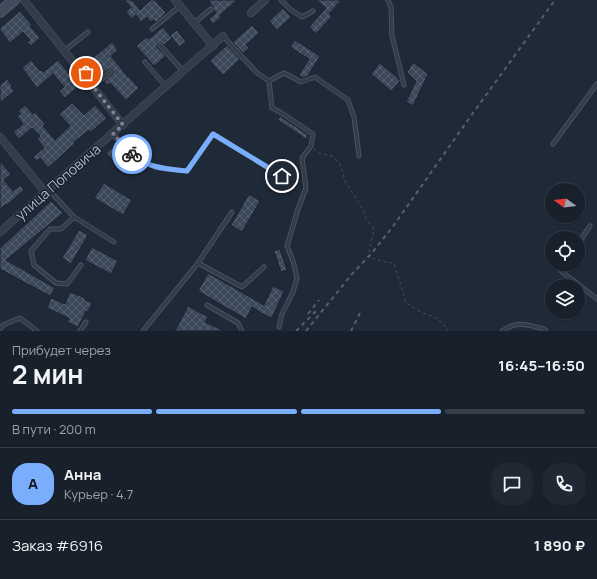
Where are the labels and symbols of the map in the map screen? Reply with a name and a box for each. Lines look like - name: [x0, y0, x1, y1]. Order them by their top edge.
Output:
- pin: [69, 56, 103, 90]
- courier: [112, 134, 152, 174]
- street label: улица Поповича: [11, 139, 104, 224]
- pin: [265, 159, 299, 193]
- north arrow: [545, 183, 585, 223]

